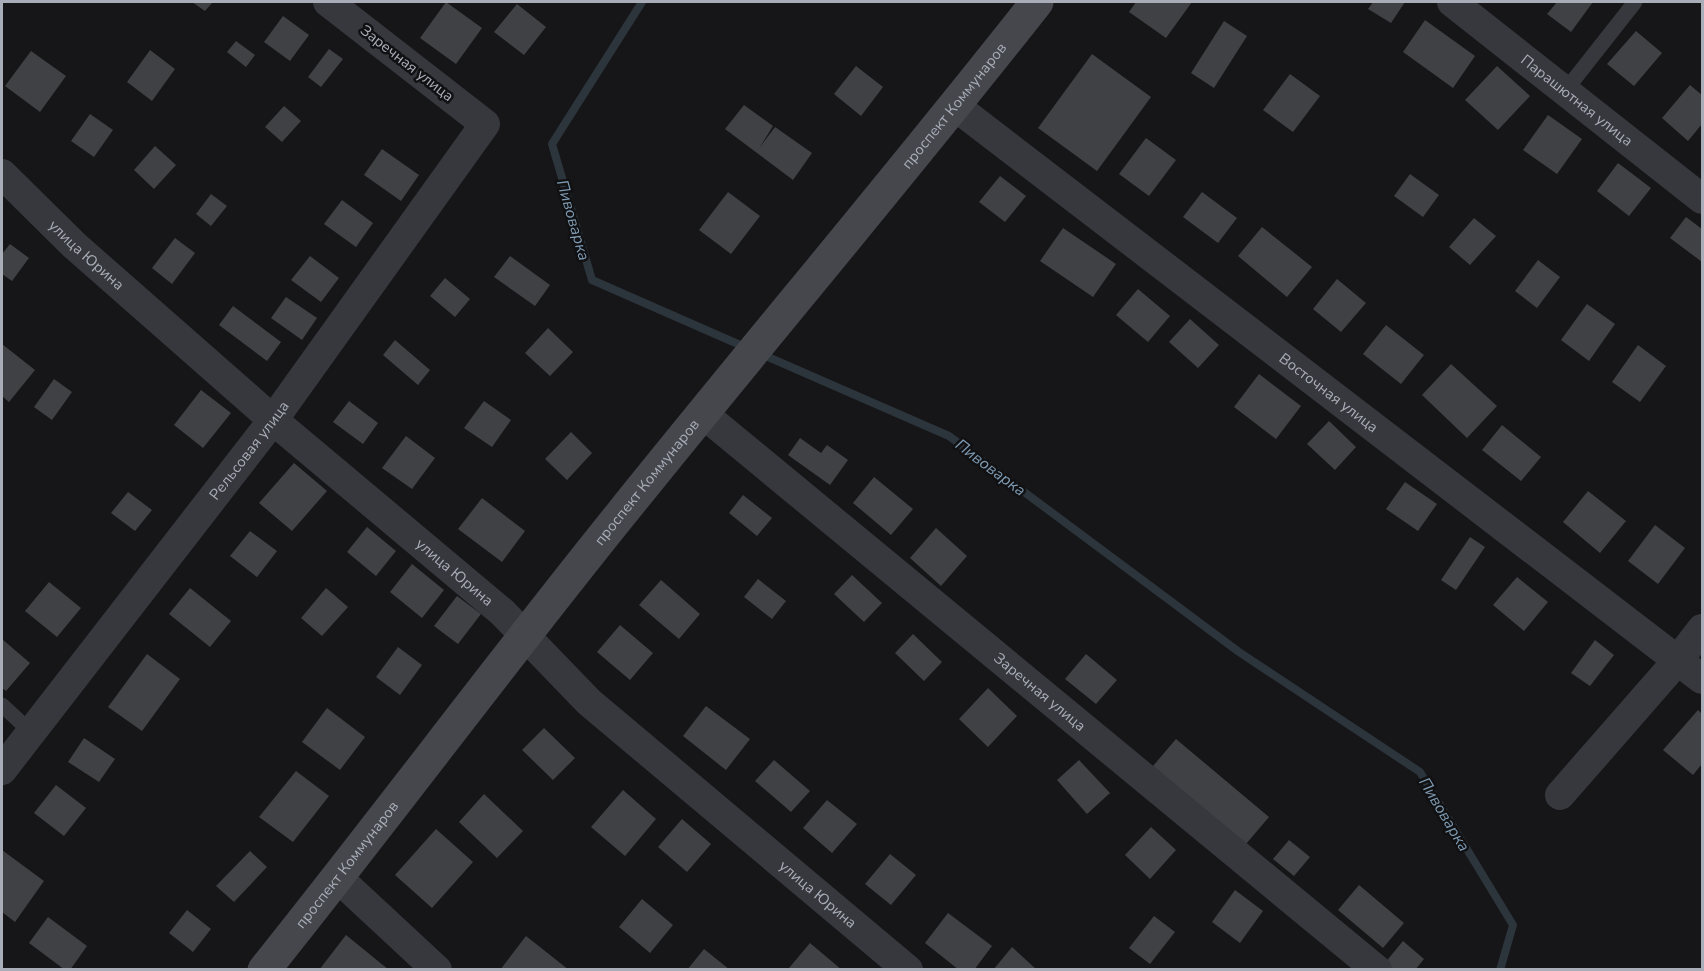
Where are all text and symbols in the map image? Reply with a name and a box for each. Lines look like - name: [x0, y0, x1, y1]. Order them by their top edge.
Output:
- street label: Заречная улица: [356, 20, 458, 106]
- street label: проспект Коммунаров: [897, 38, 1011, 173]
- street label: Парашютная улица: [1517, 50, 1637, 151]
- water label: Пивоварка: [551, 177, 595, 263]
- street label: улица Юрина: [44, 215, 128, 295]
- street label: Восточная улица: [1275, 348, 1382, 437]
- street label: Рельсовая улица: [205, 397, 294, 504]
- street label: проспект Коммунаров: [590, 415, 704, 550]
- water label: Пивоварка: [951, 434, 1030, 502]
- street label: улица Юрина: [411, 534, 498, 611]
- street label: Заречная улица: [990, 648, 1090, 736]
- water label: Пивоварка: [1413, 773, 1475, 856]
- street label: проспект Коммунаров: [291, 797, 403, 933]
- street label: улица Юрина: [775, 856, 861, 933]

